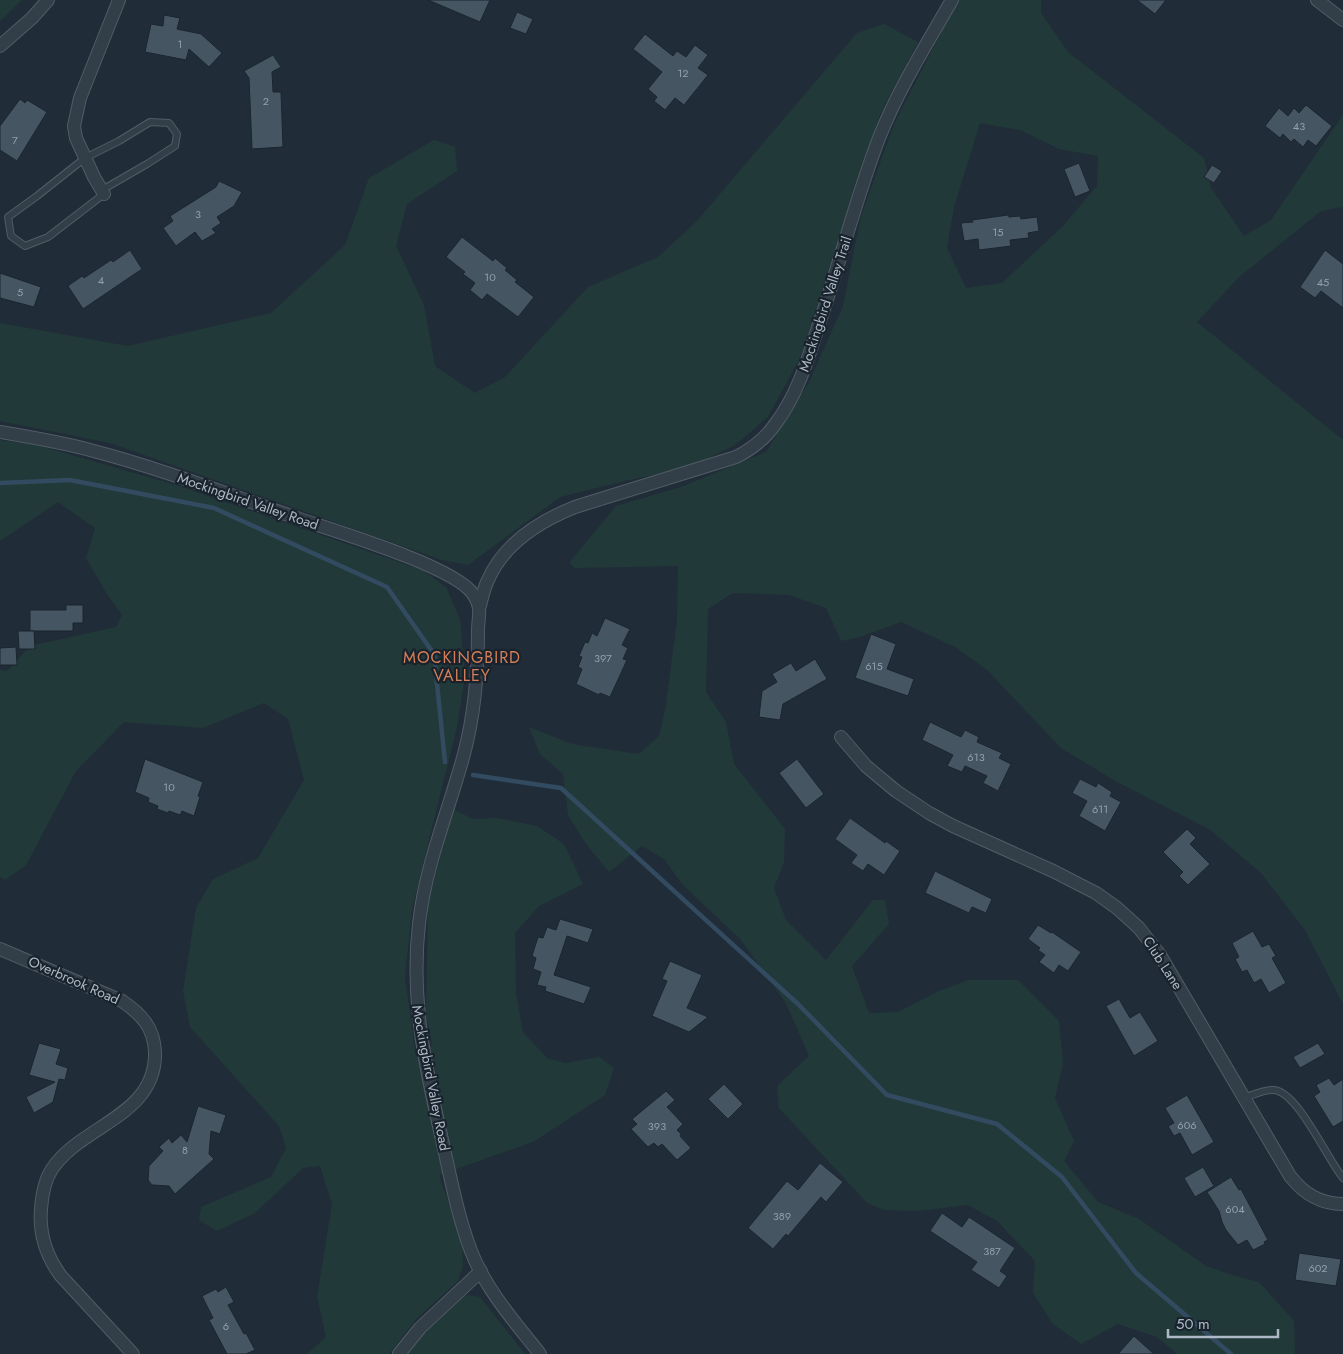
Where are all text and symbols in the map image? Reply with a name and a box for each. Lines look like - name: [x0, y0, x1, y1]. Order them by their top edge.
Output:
- house number: 1: [178, 36, 182, 52]
- house number: 12: [677, 65, 689, 81]
- house number: 2: [263, 93, 269, 109]
- house number: 43: [1293, 118, 1305, 134]
- house number: 7: [12, 132, 18, 148]
- house number: 3: [195, 206, 201, 222]
- house number: 15: [992, 224, 1004, 240]
- street label: Mockingbird Valley Trail: [794, 234, 856, 374]
- house number: 10: [484, 269, 496, 285]
- house number: 4: [98, 272, 105, 288]
- house number: 45: [1317, 274, 1329, 290]
- house number: 5: [17, 284, 23, 300]
- street label: Mockingbird Valley Road: [175, 467, 321, 535]
- district label: MOCKINGBIRD VALLEY: [403, 646, 521, 687]
- house number: 397: [594, 650, 612, 666]
- house number: 615: [865, 658, 883, 674]
- house number: 613: [967, 749, 985, 765]
- house number: 10: [163, 779, 175, 795]
- house number: 611: [1092, 801, 1108, 817]
- street label: Club Lane: [1138, 932, 1188, 994]
- street label: Overbrook Road: [25, 951, 123, 1009]
- street label: Mockingbird Valley Road: [407, 1003, 455, 1153]
- house number: 606: [1177, 1117, 1197, 1133]
- house number: 393: [648, 1118, 666, 1134]
- house number: 8: [182, 1142, 188, 1158]
- house number: 604: [1225, 1201, 1245, 1217]
- house number: 389: [773, 1208, 791, 1224]
- house number: 387: [983, 1243, 1001, 1259]
- house number: 602: [1308, 1260, 1328, 1276]
- scale bar: [1168, 1306, 1278, 1338]
- text: 50 m: [1176, 1313, 1210, 1335]
- house number: 6: [223, 1318, 229, 1334]

